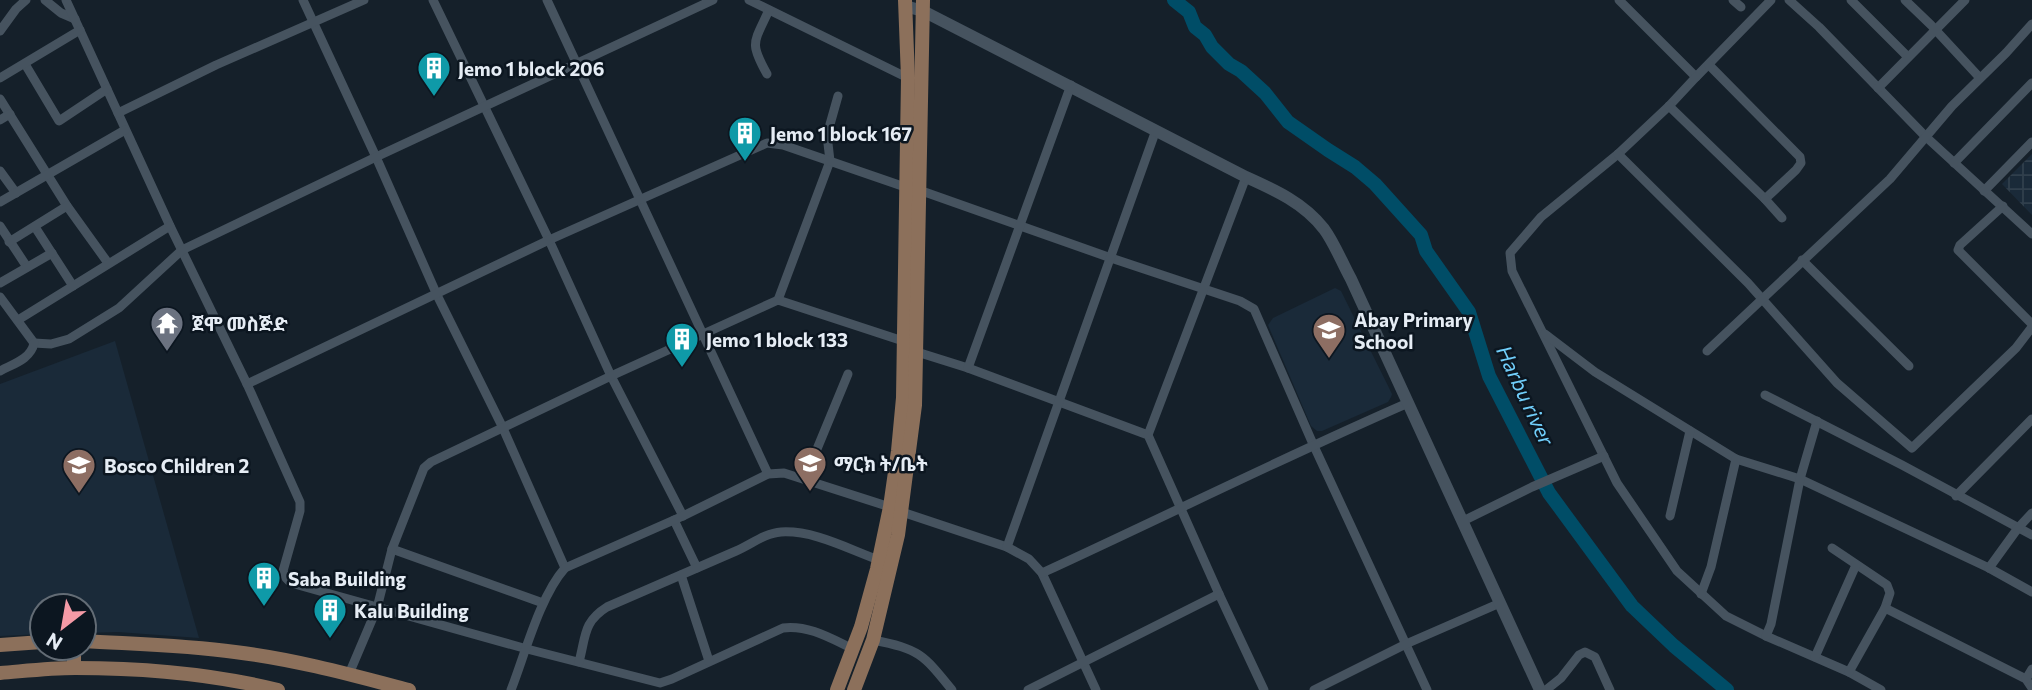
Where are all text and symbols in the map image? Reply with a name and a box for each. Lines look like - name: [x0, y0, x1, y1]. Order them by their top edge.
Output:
- building icon: Jemo 1 block 206: [415, 49, 453, 98]
- place label: Jemo 1 block 206: [458, 57, 604, 80]
- building icon: Jemo 1 block 167: [726, 114, 764, 163]
- place label: Jemo 1 block 167: [770, 122, 912, 145]
- temple icon: ጀሞ መስጅድ: [148, 304, 186, 353]
- place label: Abay Primary School: [1354, 308, 1474, 353]
- school or university icon: Abay Primary School: [1310, 311, 1348, 360]
- place label: ጀሞ መስጅድ: [192, 312, 288, 335]
- building icon: Jemo 1 block 133: [663, 320, 701, 369]
- place label: Jemo 1 block 133: [706, 328, 848, 351]
- water label: Harbu river: [1492, 341, 1560, 449]
- school or university icon: ማርክ ት/ቤት: [791, 444, 829, 493]
- school or university icon: Bosco Children 2: [60, 446, 98, 495]
- place label: ማርክ ት/ቤት: [834, 452, 928, 475]
- place label: Bosco Children 2: [104, 454, 249, 477]
- building icon: Saba Building: [245, 559, 283, 608]
- place label: Saba Building: [288, 567, 407, 590]
- building icon: Kalu Building: [311, 591, 349, 640]
- north arrow: [28, 592, 98, 662]
- place label: Kalu Building: [354, 599, 469, 622]
- text: N: [42, 628, 66, 656]

